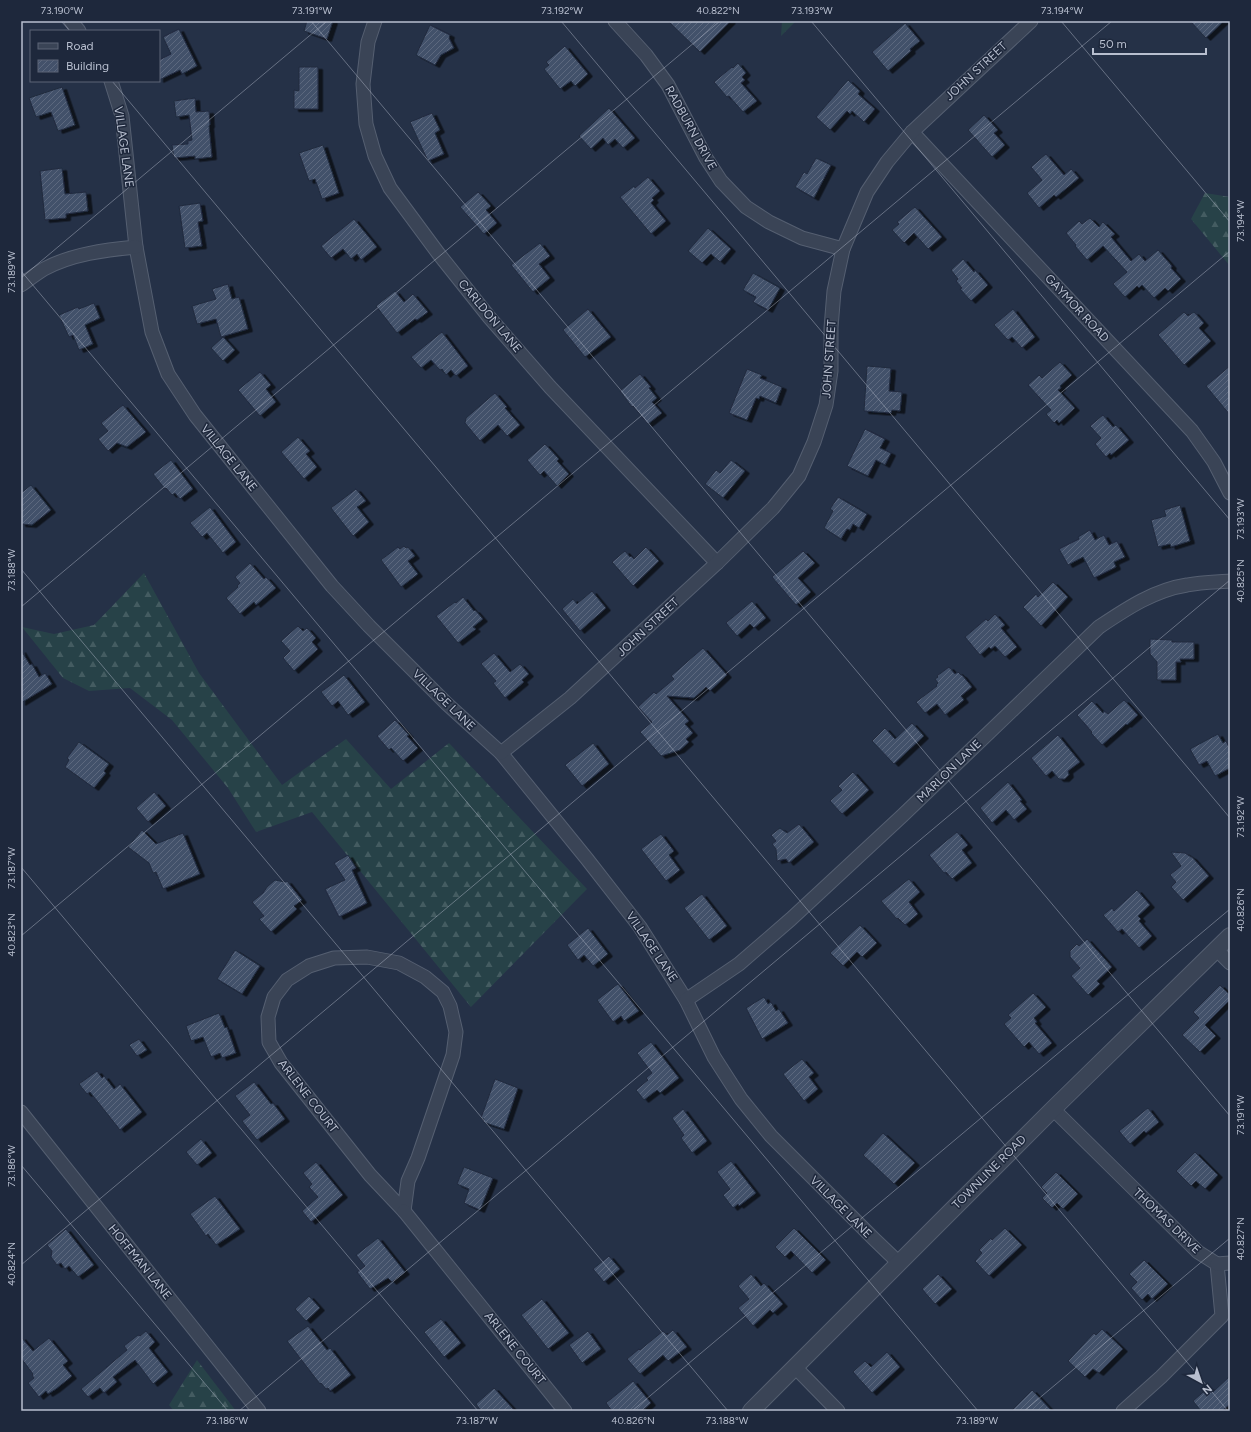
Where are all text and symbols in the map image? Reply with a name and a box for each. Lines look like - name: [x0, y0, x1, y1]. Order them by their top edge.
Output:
- text: 73.190°W: [41, 4, 84, 17]
- text: 73.191°W: [292, 4, 332, 17]
- text: 73.192°W: [541, 4, 583, 17]
- text: 40.822°N: [696, 4, 740, 17]
- text: 73.193°W: [791, 4, 833, 17]
- text: 73.194°W: [1041, 4, 1083, 17]
- legend: [30, 30, 160, 82]
- scale bar: [1093, 30, 1206, 56]
- text: 50 m: [1099, 37, 1127, 51]
- text: Road: [66, 39, 94, 53]
- street label: JOHN STREET: [942, 39, 1010, 103]
- text: Building: [66, 59, 109, 73]
- street label: RADBURN DRIVE: [662, 84, 720, 172]
- street label: VILLAGE LANE: [111, 106, 137, 188]
- text: 73.194°W: [1234, 200, 1247, 242]
- text: 73.189°W: [5, 251, 18, 293]
- street label: GAYMOR ROAD: [1042, 271, 1112, 345]
- street label: CARLDON LANE: [455, 277, 525, 355]
- street label: JOHN STREET: [819, 319, 839, 399]
- street label: VILLAGE LANE: [198, 422, 260, 494]
- text: 73.193°W: [1234, 498, 1247, 540]
- text: 73.188°W: [5, 548, 18, 591]
- text: 40.825°N: [1234, 559, 1247, 603]
- street label: JOHN STREET: [614, 595, 682, 659]
- street label: VILLAGE LANE: [410, 667, 478, 733]
- street label: MARLON LANE: [914, 737, 984, 805]
- text: 73.192°W: [1234, 796, 1247, 838]
- text: 73.187°W: [5, 847, 18, 889]
- text: 40.826°N: [1234, 888, 1247, 932]
- street label: VILLAGE LANE: [623, 909, 681, 985]
- text: 40.823°N: [5, 913, 18, 957]
- street label: ARLENE COURT: [275, 1057, 341, 1136]
- text: 73.191°W: [1234, 1095, 1247, 1135]
- street label: TOWNLINE ROAD: [949, 1132, 1029, 1212]
- text: 73.186°W: [5, 1145, 18, 1187]
- street label: VILLAGE LANE: [807, 1173, 875, 1241]
- street label: THOMAS DRIVE: [1130, 1185, 1204, 1257]
- text: 40.827°N: [1234, 1217, 1247, 1261]
- street label: HOFFMAN LANE: [105, 1222, 175, 1302]
- text: 40.824°N: [5, 1242, 18, 1286]
- street label: ARLENE COURT: [482, 1309, 549, 1387]
- north arrow: [1181, 1362, 1221, 1402]
- text: N: [1200, 1382, 1215, 1397]
- text: 73.186°W: [206, 1414, 248, 1427]
- text: 73.187°W: [456, 1414, 498, 1427]
- text: 40.826°N: [611, 1414, 655, 1427]
- text: 73.188°W: [706, 1414, 749, 1427]
- text: 73.189°W: [956, 1414, 998, 1427]

